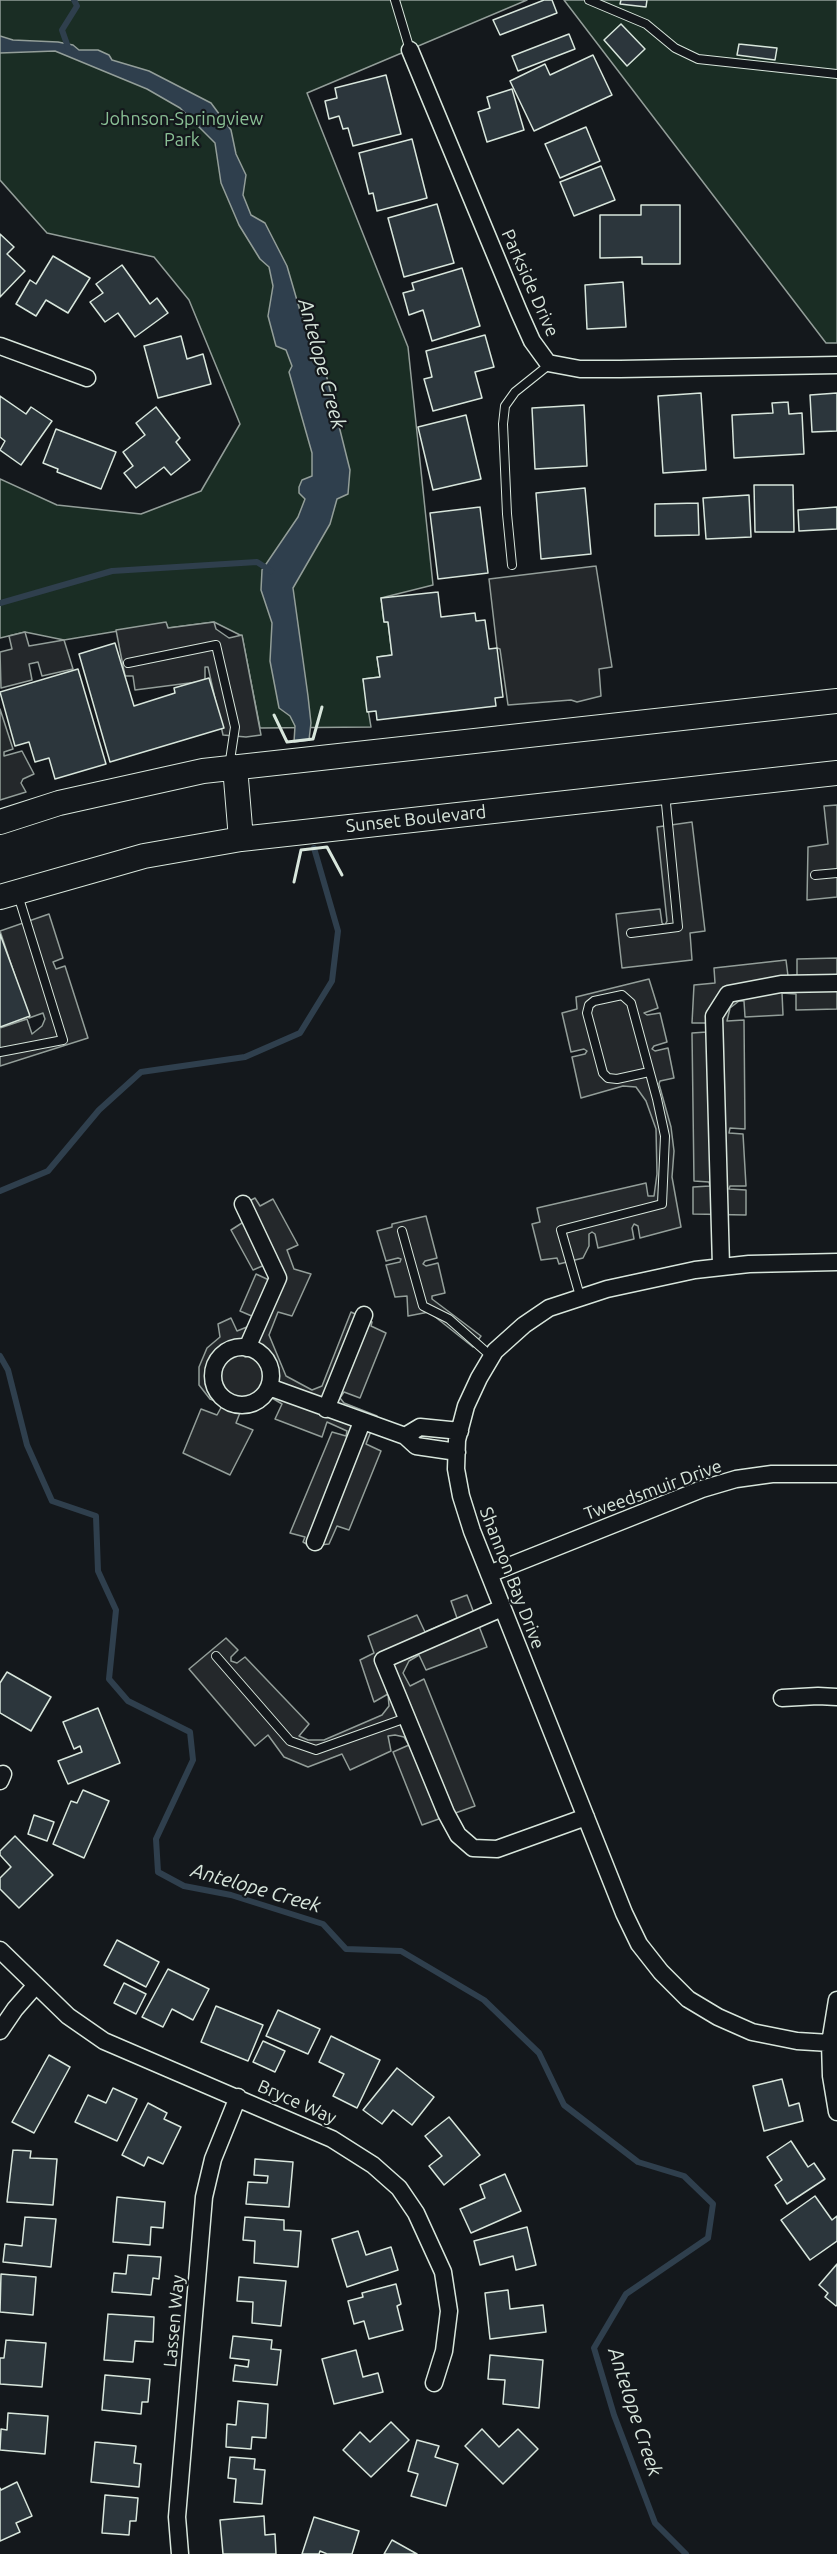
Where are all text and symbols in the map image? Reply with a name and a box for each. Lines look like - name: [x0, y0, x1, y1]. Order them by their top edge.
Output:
- park label: Johnson-Springview Park: [101, 108, 263, 150]
- street label: Parkside Drive: [497, 226, 563, 340]
- water label: Antelope Creek: [293, 296, 351, 432]
- street label: Sunset Boulevard: [345, 801, 487, 837]
- street label: Tweedsmuir Drive: [581, 1455, 725, 1525]
- street label: Shannon Bay Drive: [475, 1504, 549, 1652]
- water label: Antelope Creek: [188, 1858, 324, 1918]
- street label: Bryce Way: [254, 2075, 340, 2129]
- street label: Lassen Way: [159, 2274, 189, 2368]
- water label: Antelope Creek: [603, 2345, 667, 2479]

